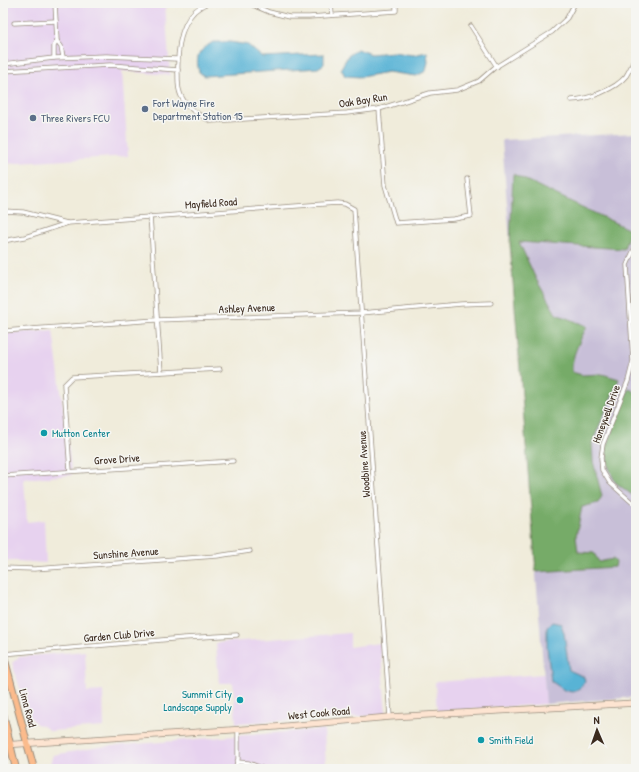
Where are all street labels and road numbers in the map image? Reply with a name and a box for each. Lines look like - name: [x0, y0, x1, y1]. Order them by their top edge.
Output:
- street label: Oak Bay Run: [338, 89, 388, 111]
- street label: Mayfield Road: [185, 194, 238, 212]
- street label: Ashley Avenue: [218, 300, 276, 316]
- street label: Honeywell Drive: [589, 382, 623, 445]
- street label: Woodbine Avenue: [355, 430, 373, 498]
- street label: Grove Drive: [94, 450, 141, 468]
- street label: Sunshine Avenue: [93, 544, 160, 562]
- street label: Garden Club Drive: [83, 625, 156, 645]
- street label: Lima Road: [16, 687, 40, 729]
- street label: West Cook Road: [288, 703, 351, 723]

